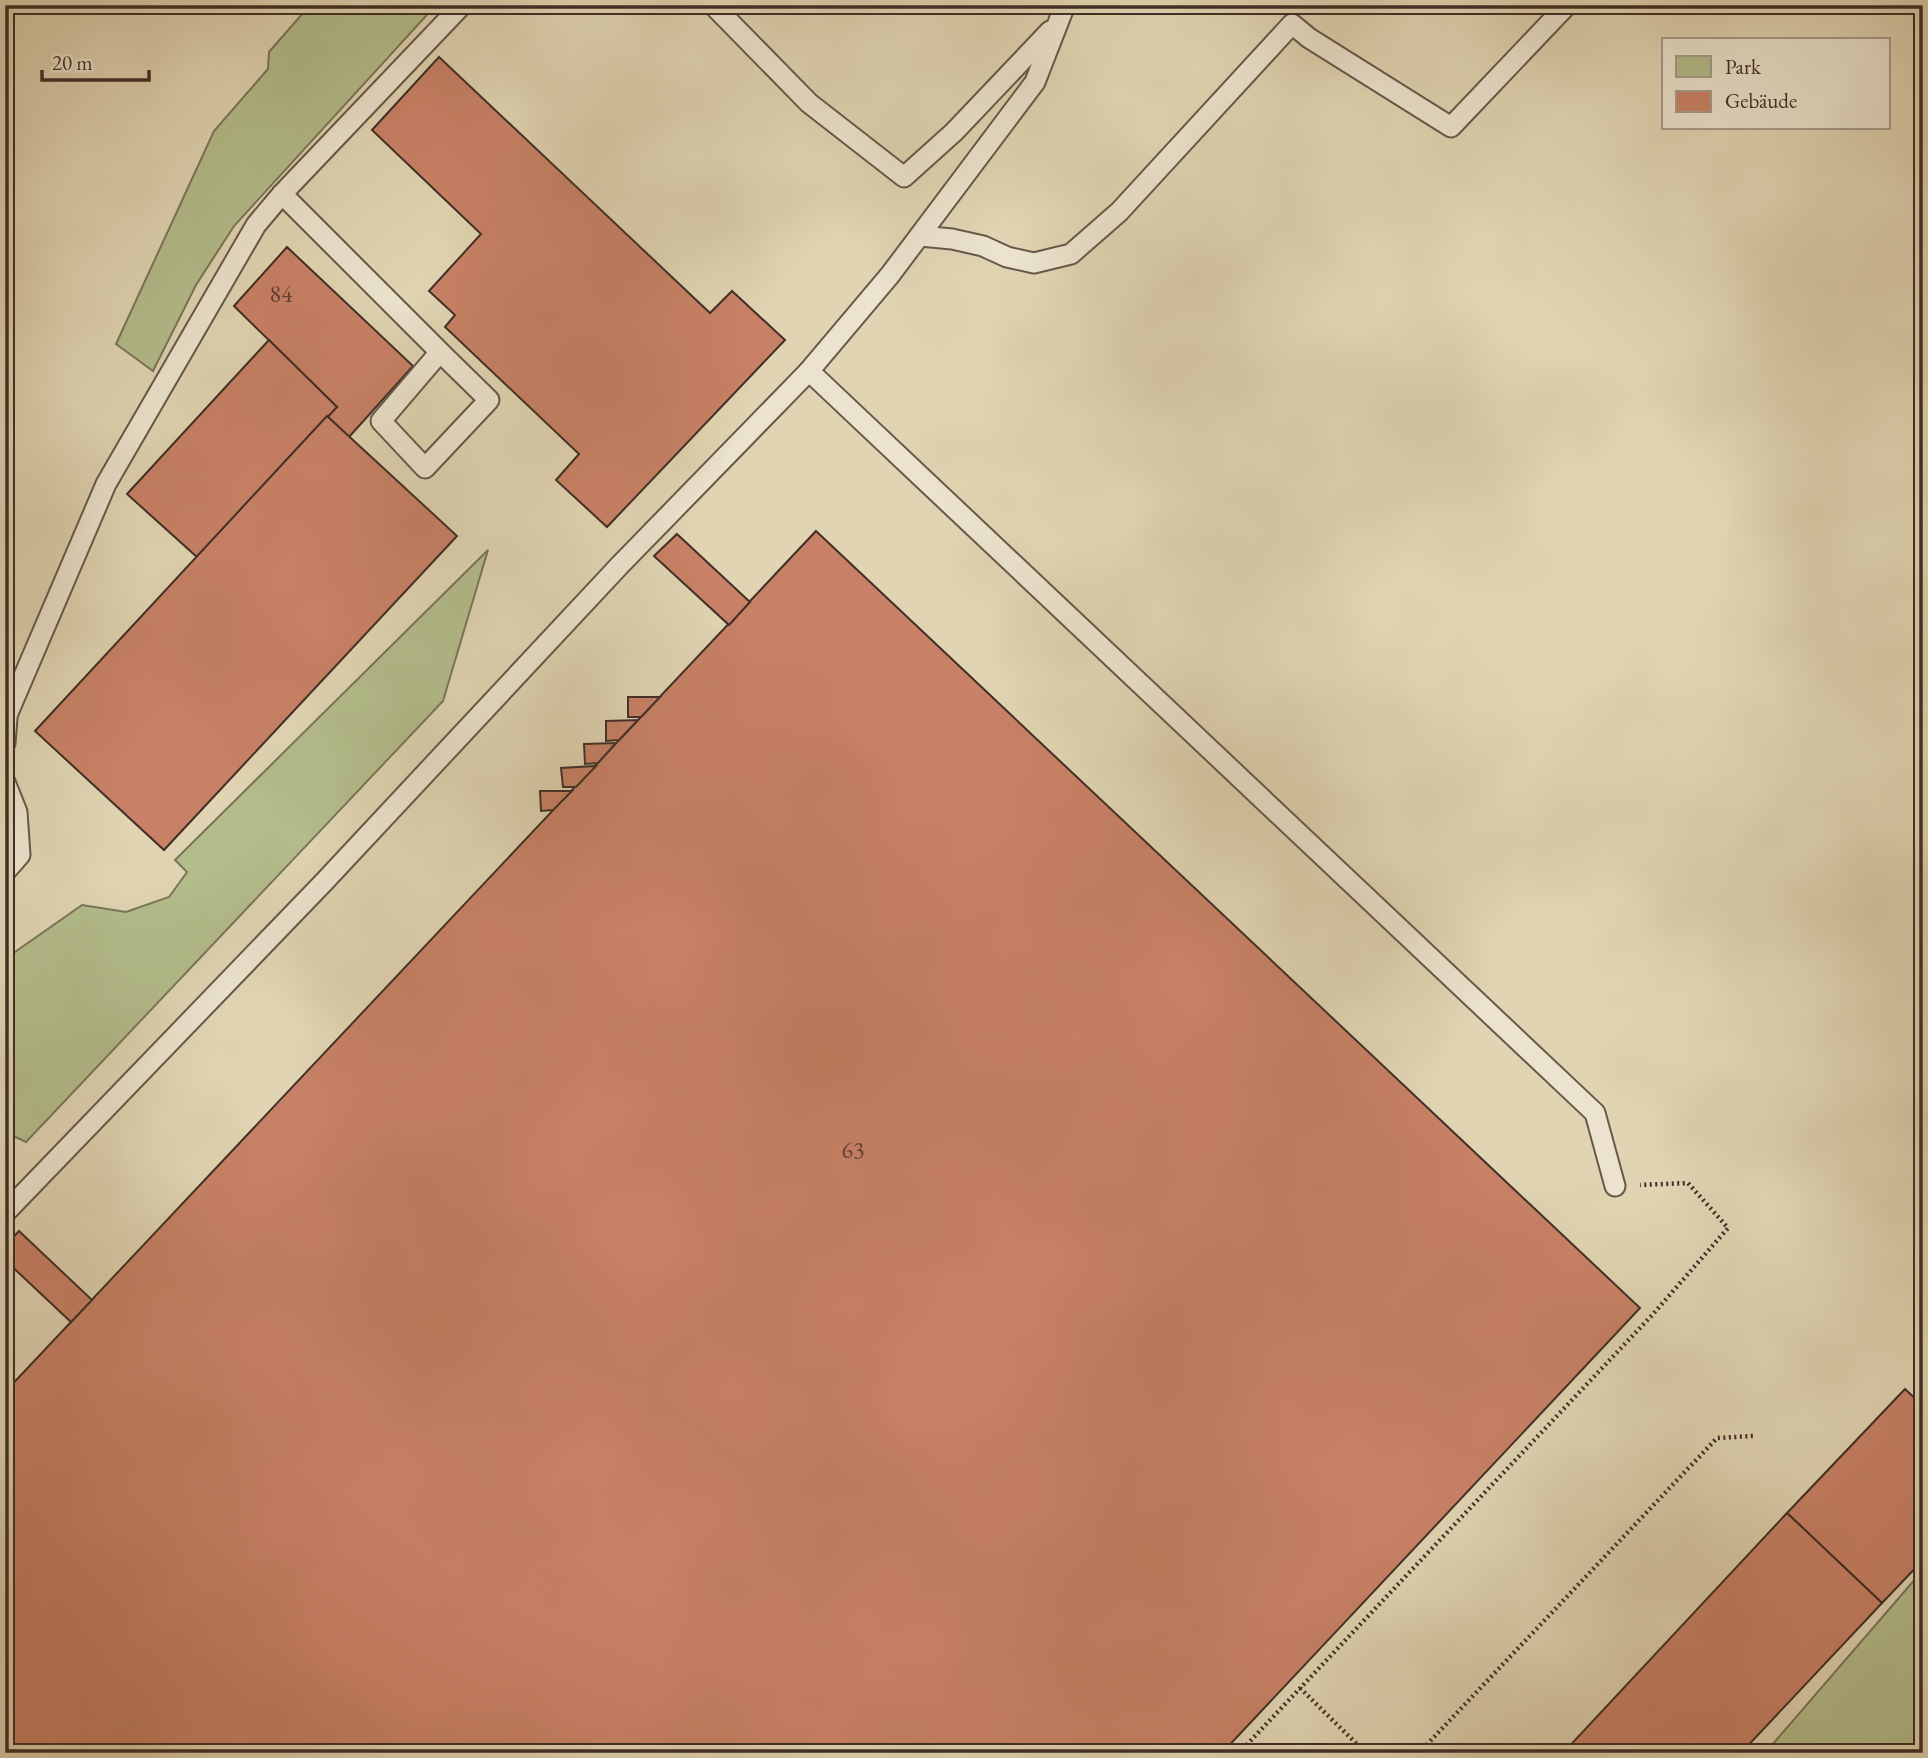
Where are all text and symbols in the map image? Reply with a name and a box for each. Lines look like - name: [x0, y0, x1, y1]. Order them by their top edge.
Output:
- scale bar: [42, 38, 149, 82]
- legend: [1662, 38, 1890, 130]
- text: 20 m: [52, 49, 93, 76]
- text: Park: [1725, 53, 1762, 80]
- text: Gebäude: [1725, 87, 1797, 114]
- house number: 84: [269, 278, 293, 309]
- house number: 63: [841, 1134, 865, 1165]

